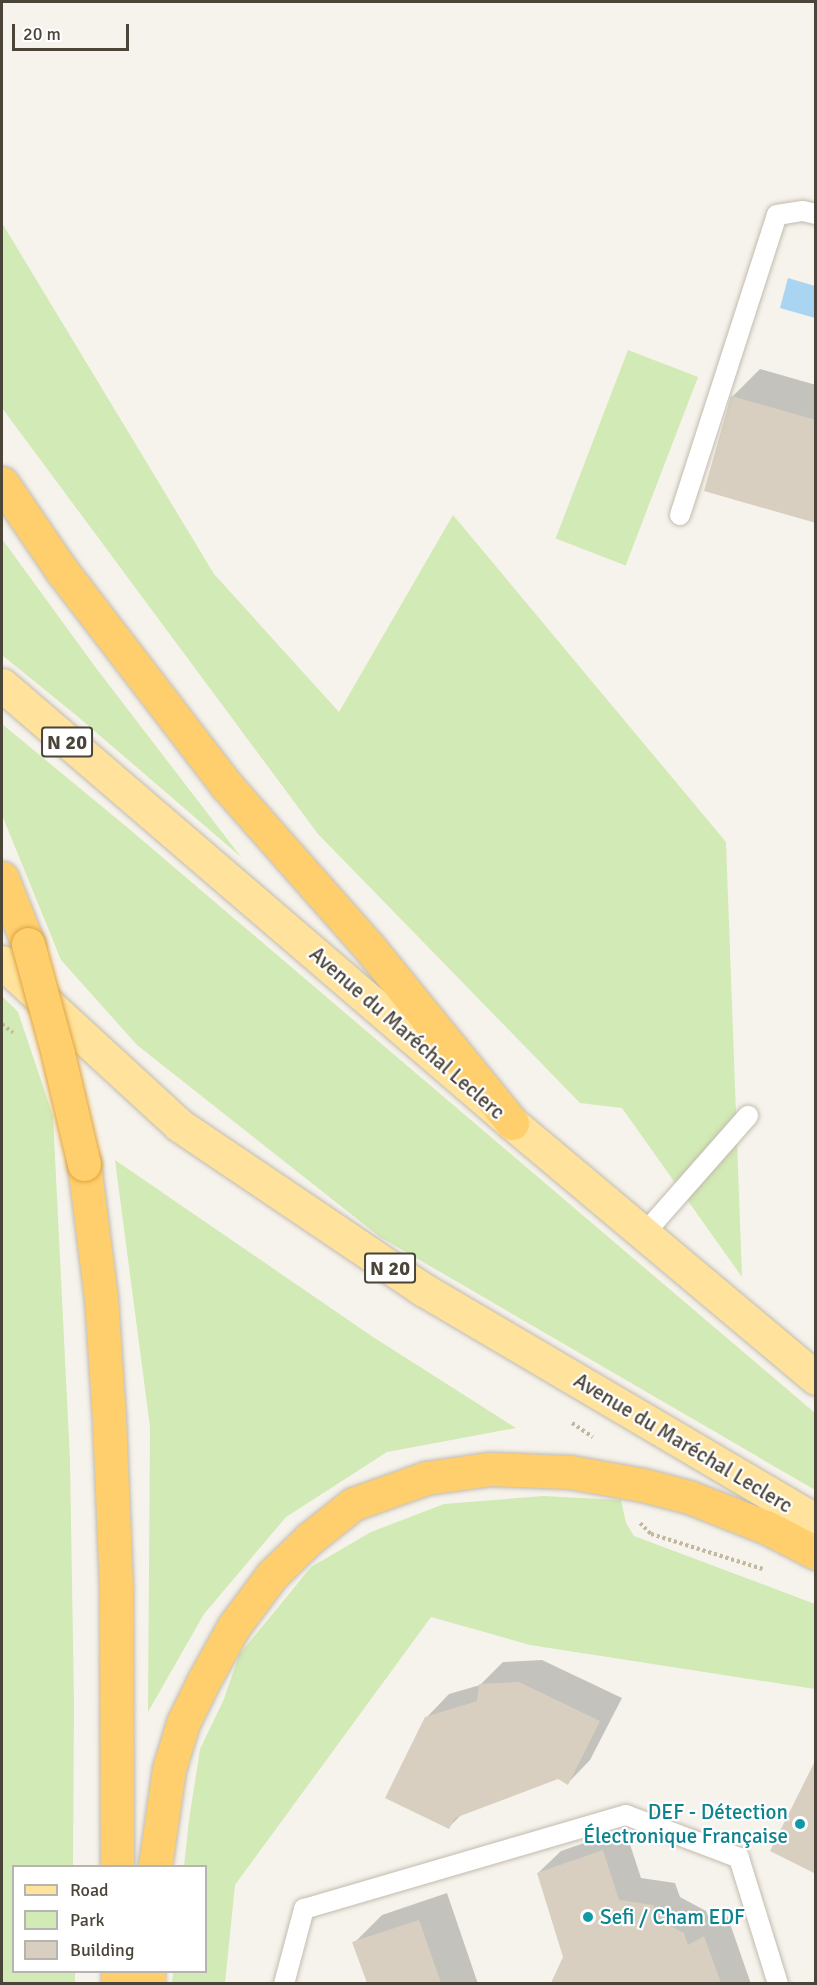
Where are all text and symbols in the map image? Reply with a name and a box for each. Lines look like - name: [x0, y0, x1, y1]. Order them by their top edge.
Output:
- scale bar: [15, 12, 132, 50]
- text: 20 m: [23, 23, 61, 45]
- road number: N 20: [40, 725, 94, 759]
- street label: Avenue du Maréchal Leclerc: [304, 941, 510, 1125]
- road number: N 20: [363, 1251, 417, 1285]
- street label: Avenue du Maréchal Leclerc: [569, 1368, 797, 1518]
- place label: DEF - Détection Électronique Française: [583, 1799, 788, 1849]
- marker: DEF - Détection Électronique Française: [793, 1817, 807, 1831]
- legend: [12, 1865, 207, 1973]
- text: Road: [70, 1879, 109, 1901]
- place label: Sefi / Cham EDF: [600, 1904, 745, 1930]
- text: Park: [70, 1909, 105, 1931]
- marker: Sefi / Cham EDF: [581, 1910, 595, 1924]
- text: Building: [70, 1939, 134, 1961]

